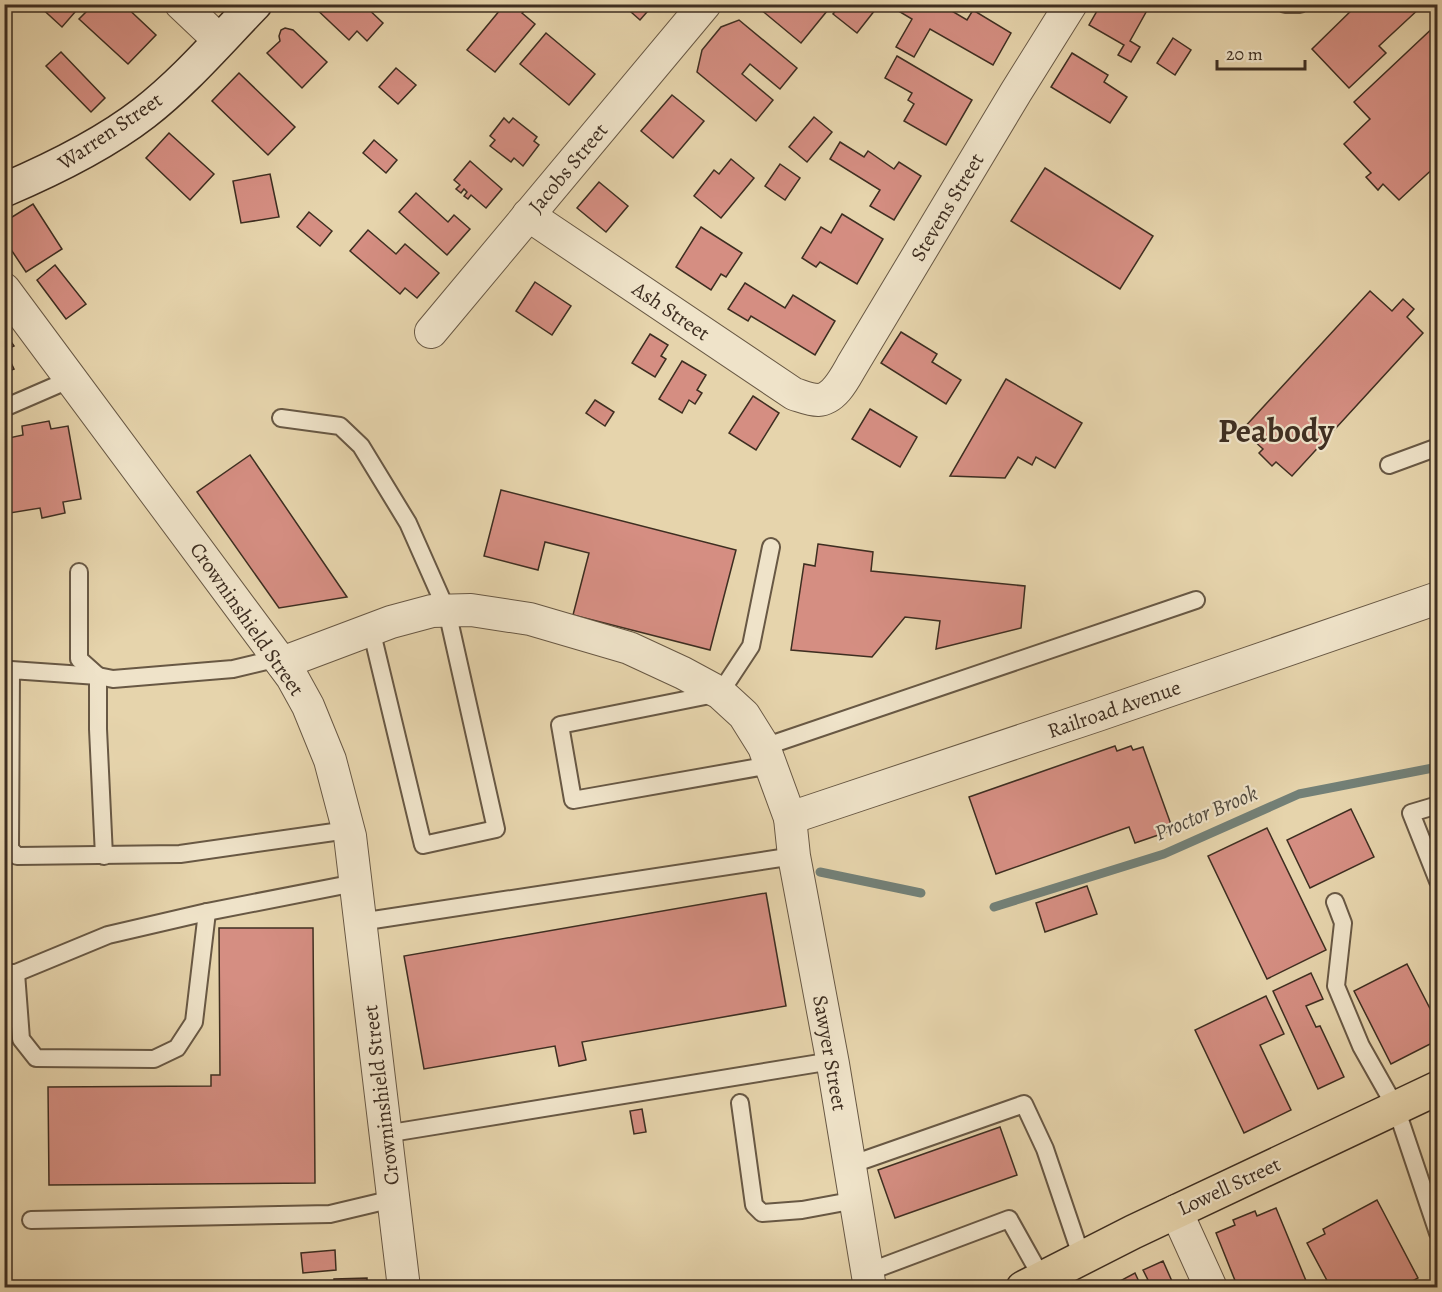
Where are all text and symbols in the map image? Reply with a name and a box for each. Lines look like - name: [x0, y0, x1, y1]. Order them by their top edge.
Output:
- scale bar: [1217, 33, 1306, 71]
- text: 20 m: [1226, 42, 1263, 66]
- street label: Warren Street: [51, 86, 168, 177]
- street label: Jacobs Street: [522, 117, 614, 219]
- street label: Stevens Street: [904, 148, 990, 266]
- street label: Ash Street: [626, 274, 715, 347]
- district label: Peabody: [1218, 408, 1335, 453]
- street label: Crowninshield Street: [183, 537, 311, 701]
- street label: Railroad Avenue: [1044, 673, 1184, 745]
- water label: Proctor Brook: [1150, 778, 1262, 848]
- street label: Sawyer Street: [806, 993, 854, 1113]
- street label: Crowninshield Street: [356, 1003, 406, 1187]
- street label: Lowell Street: [1173, 1150, 1285, 1222]

